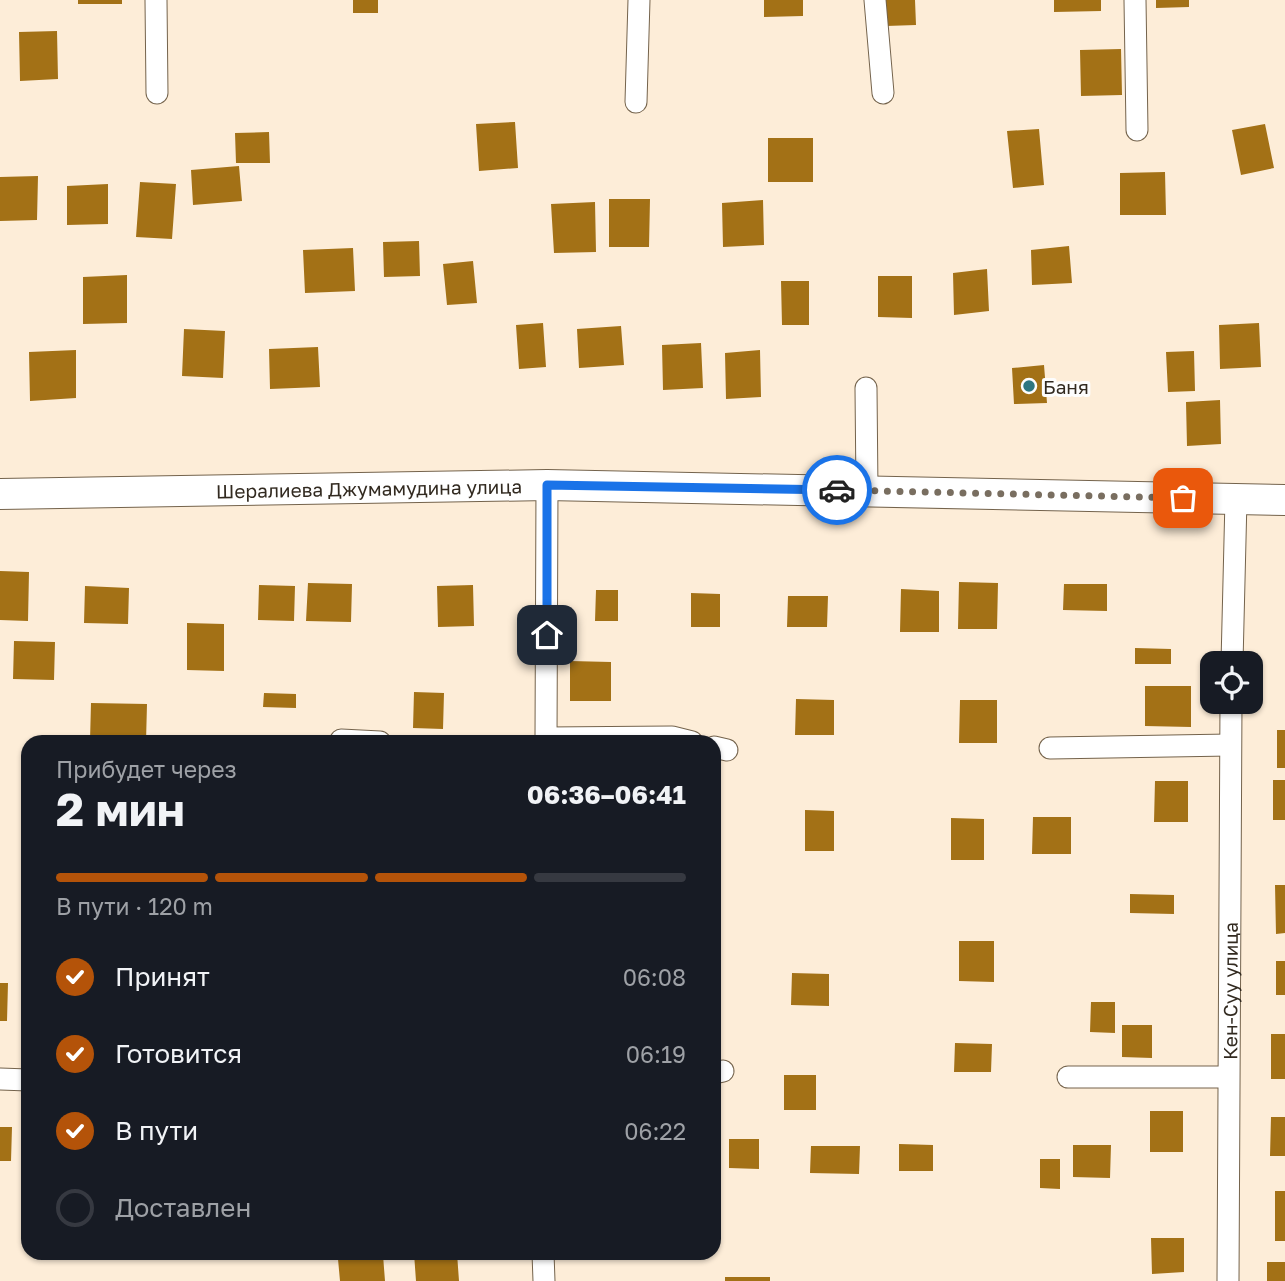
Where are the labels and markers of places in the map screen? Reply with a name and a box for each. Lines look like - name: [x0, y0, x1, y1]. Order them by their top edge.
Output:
- place label: Баня: [1043, 375, 1089, 398]
- marker: Баня: [1021, 378, 1037, 394]
- pin: [1153, 468, 1213, 528]
- pin: [517, 605, 577, 665]

